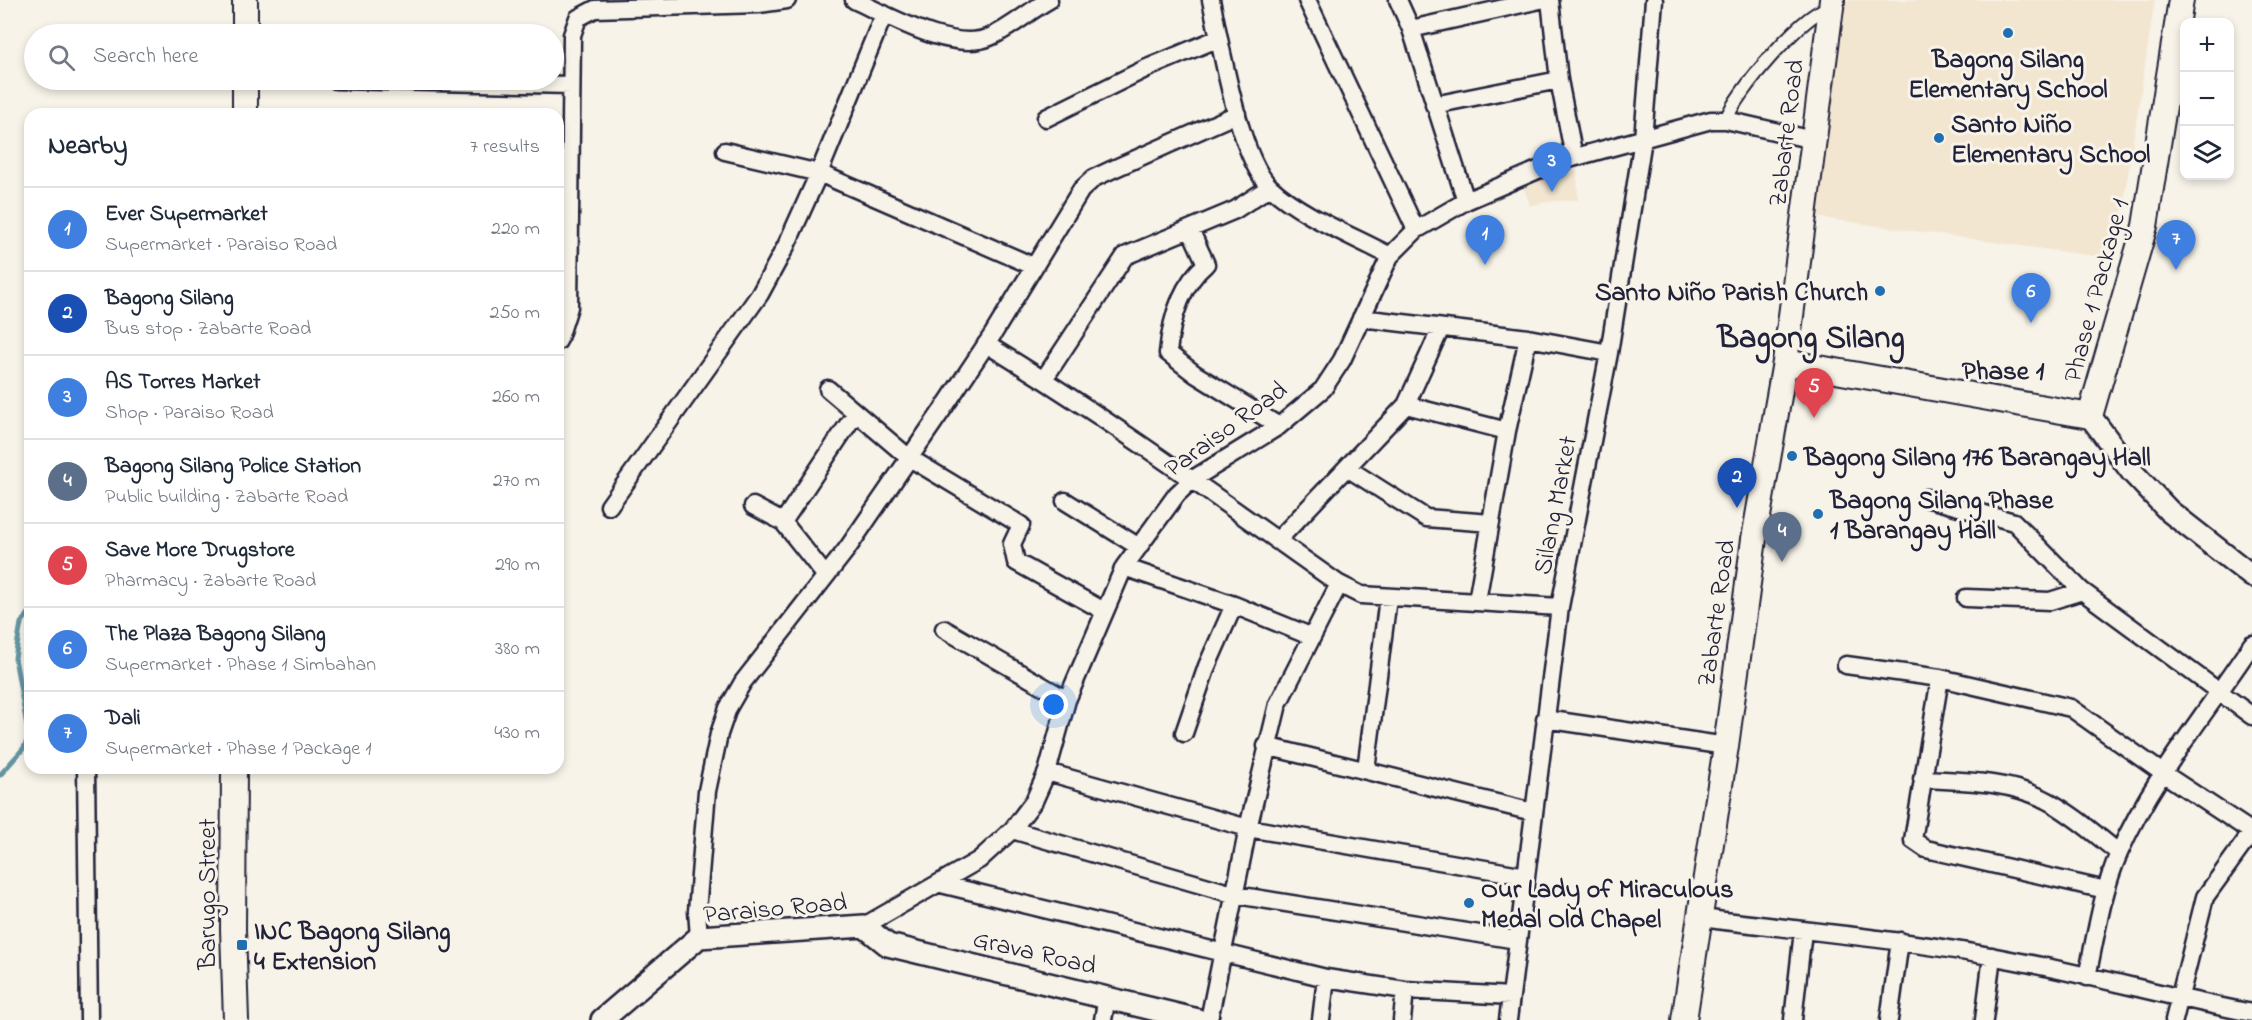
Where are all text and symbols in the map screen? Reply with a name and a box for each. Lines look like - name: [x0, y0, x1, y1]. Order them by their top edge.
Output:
- map controls: [2180, 18, 2234, 180]
- button: +: [2180, 18, 2234, 72]
- search box: [24, 24, 564, 90]
- marker: Bagong Silang Elementary School: [2001, 26, 2015, 40]
- icon: search: [45, 41, 78, 74]
- text: Search here: [93, 41, 198, 73]
- place label: Bagong Silang Elementary School: [1908, 42, 2108, 110]
- street label: Zabarte Road: [1760, 57, 1816, 209]
- button: −: [2180, 72, 2234, 126]
- place label: Santo Niño Elementary School: [1951, 107, 2150, 175]
- button: layers: [2180, 126, 2234, 180]
- text: Nearby: [48, 128, 127, 166]
- marker: Santo Niño Elementary School: [1932, 131, 1946, 145]
- text: 7 results: [470, 133, 540, 162]
- pin: 3: [1532, 142, 1572, 192]
- street label: Phase 1 Package 1: [2055, 195, 2141, 387]
- text: Ever Supermarket: [105, 199, 268, 231]
- text: 1: [64, 215, 71, 244]
- text: 220 m: [491, 215, 540, 244]
- pin: 1: [1466, 216, 1504, 265]
- pin: 7: [2156, 220, 2196, 270]
- text: Supermarket · Paraiso Road: [105, 231, 337, 260]
- pin: 6: [2012, 274, 2050, 323]
- place label: Santo Niño Parish Church: [1595, 275, 1868, 313]
- text: Bagong Silang: [105, 283, 234, 315]
- marker: Santo Niño Parish Church: [1873, 284, 1887, 298]
- text: 2: [63, 299, 72, 328]
- text: 250 m: [489, 299, 540, 328]
- text: Bus stop · Zabarte Road: [105, 315, 311, 344]
- district label: Bagong Silang: [1715, 316, 1905, 364]
- district label: Phase 1: [1962, 353, 2045, 392]
- text: AS Torres Market: [105, 367, 260, 399]
- pin: 5: [1794, 368, 1834, 418]
- street label: Paraiso Road: [1157, 372, 1297, 488]
- text: 3: [63, 383, 72, 412]
- text: 260 m: [492, 383, 540, 412]
- text: Shop · Paraiso Road: [105, 399, 274, 428]
- street label: Silang Market: [1525, 433, 1589, 578]
- place label: Bagong Silang 176 Barangay Hall: [1803, 440, 2151, 479]
- marker: Bagong Silang 176 Barangay Hall: [1785, 449, 1799, 463]
- text: Bagong Silang Police Station: [105, 451, 361, 483]
- pin: 2: [1718, 458, 1756, 508]
- text: 4: [63, 467, 72, 496]
- text: 270 m: [493, 467, 540, 496]
- text: Public building · Zabarte Road: [105, 483, 348, 512]
- place label: Bagong Silang Phase 1 Barangay Hall: [1829, 483, 2055, 552]
- marker: Bagong Silang Phase 1 Barangay Hall: [1811, 507, 1825, 521]
- pin: 4: [1762, 512, 1802, 562]
- text: Save More Drugstore: [105, 535, 295, 567]
- street label: Zabarte Road: [1689, 537, 1747, 689]
- text: 5: [62, 551, 73, 580]
- text: 290 m: [495, 551, 540, 580]
- text: Pharmacy · Zabarte Road: [105, 567, 316, 596]
- text: The Plaza Bagong Silang: [105, 619, 326, 651]
- text: 6: [63, 635, 72, 664]
- text: 380 m: [495, 635, 540, 664]
- text: Supermarket · Phase 1 Simbahan: [105, 651, 376, 680]
- your location: [1039, 690, 1068, 719]
- text: Dali: [105, 703, 141, 735]
- text: 7: [63, 719, 72, 748]
- text: 430 m: [494, 719, 540, 748]
- text: Supermarket · Phase 1 Package 1: [105, 735, 372, 764]
- street label: Barugo Street: [190, 818, 228, 971]
- place label: Our Lady of Miraculous Medal Old Chapel: [1481, 872, 1734, 940]
- street label: Paraiso Road: [702, 885, 849, 935]
- marker: Our Lady of Miraculous Medal Old Chapel: [1462, 896, 1476, 910]
- place label: INC Bagong Silang 4 Extension: [254, 914, 451, 982]
- street label: Grava Road: [969, 921, 1100, 987]
- marker: INC Bagong Silang 4 Extension: [235, 938, 249, 952]

